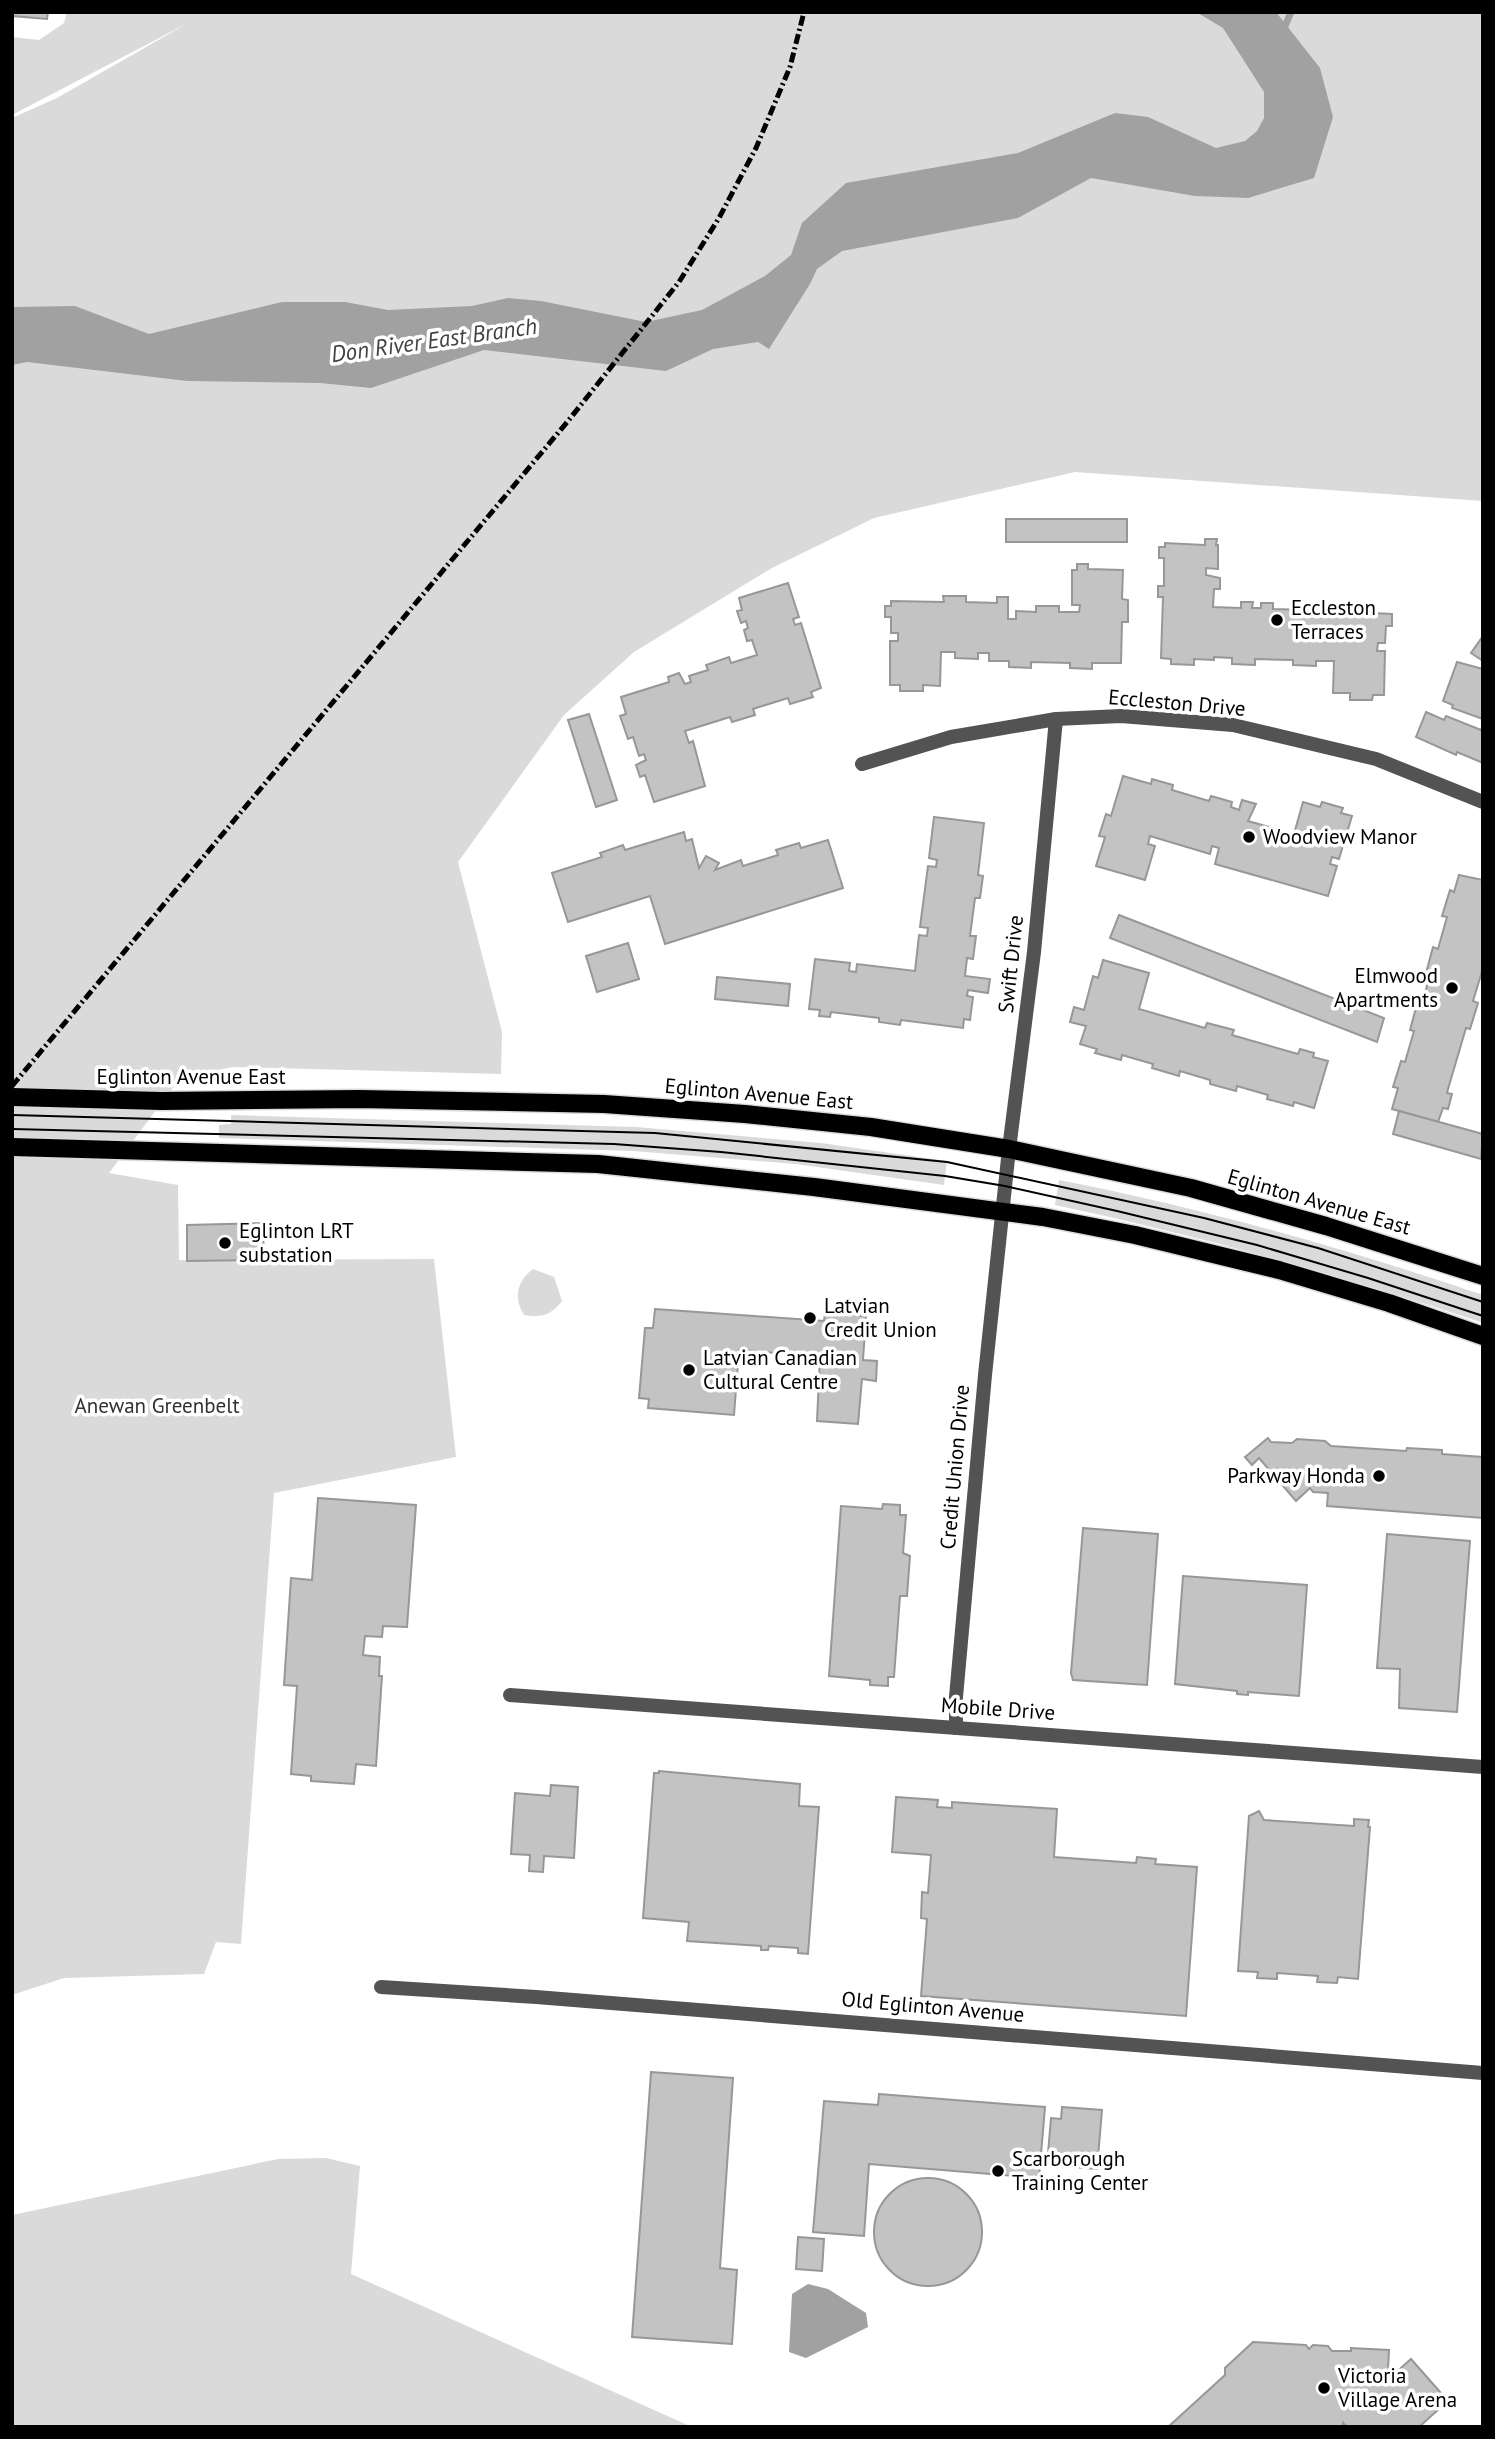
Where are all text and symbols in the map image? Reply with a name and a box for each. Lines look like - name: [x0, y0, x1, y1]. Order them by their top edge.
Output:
- water label: Don River East Branch: [329, 311, 539, 368]
- place label: Eccleston Terraces: [1291, 594, 1376, 645]
- marker: Eccleston Terraces: [1269, 612, 1285, 628]
- street label: Eccleston Drive: [1107, 683, 1247, 722]
- place label: Woodview Manor: [1263, 823, 1417, 850]
- marker: Woodview Manor: [1241, 829, 1257, 845]
- street label: Swift Drive: [992, 914, 1029, 1014]
- place label: Elmwood Apartments: [1334, 962, 1438, 1013]
- marker: Elmwood Apartments: [1444, 980, 1460, 996]
- street label: Eglinton Avenue East: [96, 1063, 286, 1090]
- street label: Eglinton Avenue East: [664, 1072, 854, 1115]
- street label: Eglinton Avenue East: [1224, 1162, 1414, 1241]
- place label: Eglinton LRT substation: [239, 1217, 354, 1268]
- marker: Eglinton LRT substation: [217, 1235, 233, 1251]
- place label: Latvian Credit Union: [824, 1292, 937, 1343]
- marker: Latvian Credit Union: [802, 1310, 818, 1326]
- place label: Latvian Canadian Cultural Centre: [703, 1344, 857, 1395]
- marker: Latvian Canadian Cultural Centre: [681, 1362, 697, 1378]
- street label: Credit Union Drive: [934, 1383, 975, 1550]
- park label: Anewan Greenbelt: [75, 1392, 240, 1419]
- place label: Parkway Honda: [1227, 1462, 1365, 1489]
- marker: Parkway Honda: [1371, 1468, 1387, 1484]
- street label: Mobile Drive: [940, 1691, 1056, 1726]
- street label: Old Eglinton Avenue: [841, 1985, 1026, 2028]
- place label: Scarborough Training Center: [1012, 2145, 1148, 2196]
- marker: Scarborough Training Center: [990, 2163, 1006, 2179]
- place label: Victoria Village Arena: [1337, 2362, 1457, 2413]
- marker: Victoria Village Arena: [1316, 2380, 1332, 2396]

